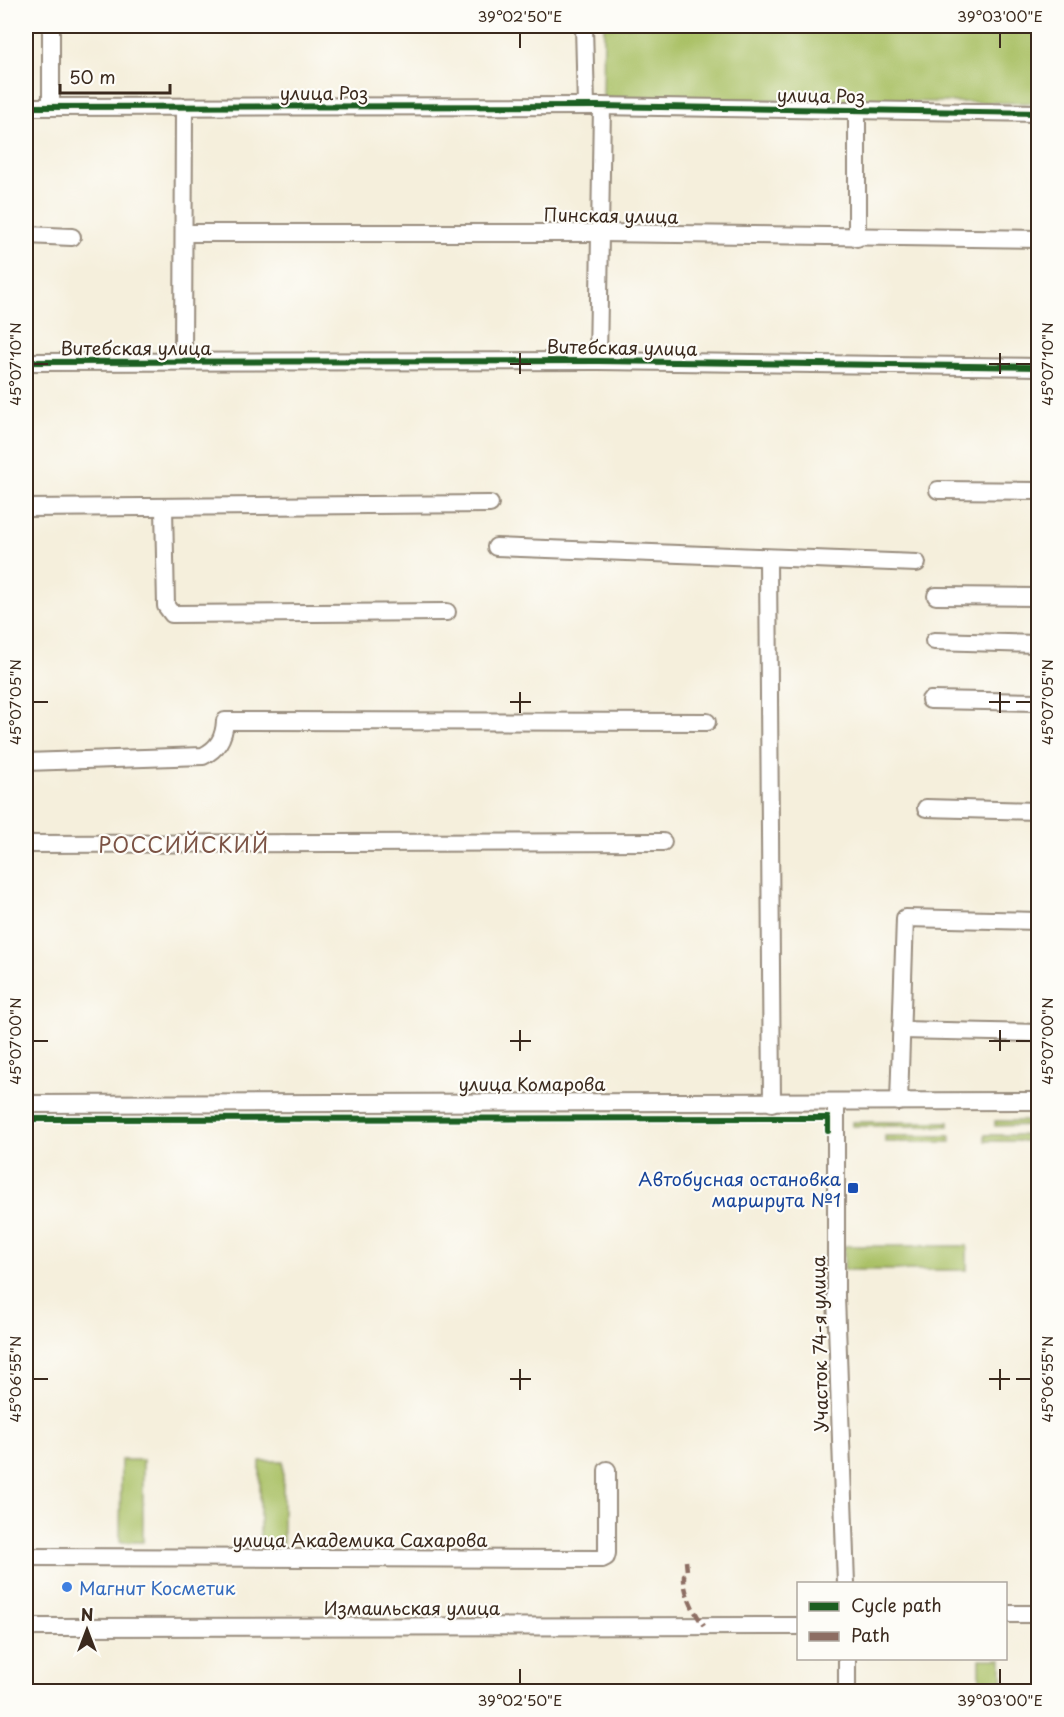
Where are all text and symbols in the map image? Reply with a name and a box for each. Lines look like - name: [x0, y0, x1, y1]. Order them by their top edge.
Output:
- text: 39°02'50"E: [478, 4, 562, 27]
- text: 39°03'00"E: [957, 4, 1043, 27]
- scale bar: [60, 57, 170, 95]
- text: 50 m: [69, 63, 116, 90]
- street label: улица Роз: [280, 79, 368, 106]
- street label: улица Роз: [777, 81, 865, 109]
- street label: Пинская улица: [543, 200, 679, 230]
- text: 45°07'10"N: [3, 322, 26, 406]
- text: 45°07'10"N: [1035, 322, 1058, 406]
- street label: Витебская улица: [546, 332, 698, 362]
- street label: Витебская улица: [61, 334, 212, 361]
- text: 45°07'05"N: [3, 659, 26, 745]
- text: 45°07'05"N: [1035, 659, 1058, 745]
- district label: РОССИЙСКИЙ: [98, 828, 270, 860]
- text: 45°07'00"N: [3, 997, 26, 1085]
- text: 45°07'00"N: [1035, 997, 1058, 1085]
- street label: улица Комарова: [458, 1070, 606, 1097]
- place label: Автобусная остановка маршрута №1: [638, 1165, 842, 1213]
- marker: Автобусная остановка маршрута №1: [846, 1181, 860, 1195]
- street label: Участок 74-я улица: [804, 1255, 834, 1433]
- text: 45°06'55"N: [3, 1336, 26, 1422]
- text: 45°06'55"N: [1035, 1336, 1058, 1422]
- street label: улица Академика Сахарова: [232, 1526, 488, 1553]
- place label: Магнит Косметик: [79, 1574, 236, 1601]
- marker: Магнит Косметик: [60, 1580, 74, 1594]
- legend: [797, 1582, 1007, 1660]
- text: Cycle path: [851, 1591, 942, 1618]
- street label: Измаильская улица: [324, 1594, 501, 1621]
- north arrow: [57, 1600, 117, 1660]
- text: N: [81, 1602, 93, 1626]
- text: Path: [851, 1621, 890, 1648]
- text: 39°02'50"E: [478, 1688, 562, 1711]
- text: 39°03'00"E: [957, 1688, 1043, 1711]

